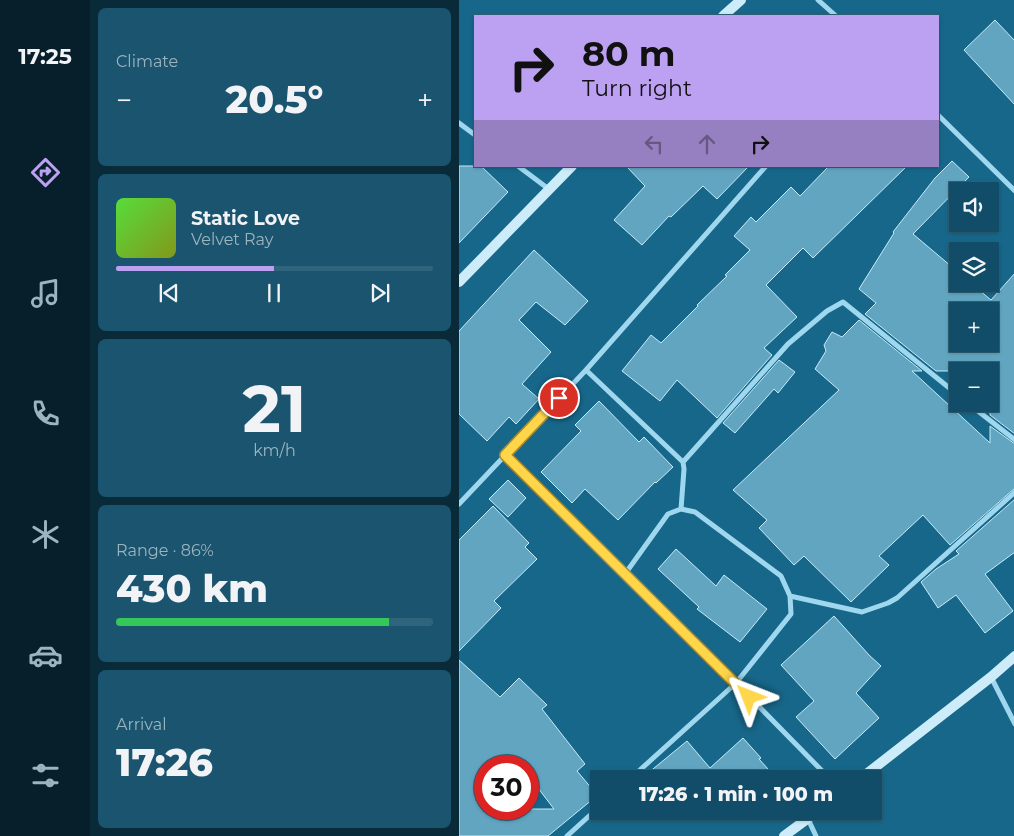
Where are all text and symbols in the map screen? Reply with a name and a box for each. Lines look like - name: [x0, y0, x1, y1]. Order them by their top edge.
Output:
- text: 80 m: [582, 32, 676, 75]
- icon: right: [499, 35, 564, 100]
- text: 17:25: [18, 43, 72, 70]
- text: Climate: [116, 52, 178, 71]
- text: Turn right: [582, 75, 692, 102]
- text: 20.5°: [226, 76, 323, 123]
- text: −: [116, 83, 132, 117]
- text: +: [417, 83, 433, 117]
- icon: left: [640, 130, 668, 158]
- icon: ahead: [693, 130, 721, 158]
- icon: right: [746, 130, 774, 158]
- icon: directions: [28, 155, 63, 190]
- map controls: [949, 182, 999, 412]
- button: sound: [949, 182, 999, 232]
- text: Static Love: [191, 207, 300, 230]
- text: Velvet Ray: [191, 230, 273, 249]
- button: layers: [949, 242, 999, 292]
- icon: music: [28, 276, 63, 311]
- icon: previous: [155, 279, 183, 307]
- icon: pause: [260, 279, 288, 307]
- icon: next: [366, 279, 394, 307]
- button: +: [949, 302, 999, 352]
- button: −: [949, 362, 999, 412]
- text: 21: [243, 369, 306, 448]
- pin: [538, 377, 580, 419]
- icon: arrive: [545, 384, 573, 412]
- icon: phone: [28, 396, 63, 431]
- text: km/h: [253, 441, 296, 460]
- icon: climate: [28, 517, 63, 552]
- text: Range · 86%: [116, 541, 214, 560]
- text: 430 km: [116, 565, 268, 612]
- icon: car: [28, 638, 63, 673]
- position arrow: [722, 670, 774, 722]
- text: Arrival: [116, 715, 166, 734]
- text: 17:26: [116, 739, 213, 786]
- speed limit sign: 30: [474, 755, 539, 820]
- icon: filters: [28, 758, 63, 793]
- text: 17:26 · 1 min · 100 m: [639, 783, 833, 806]

